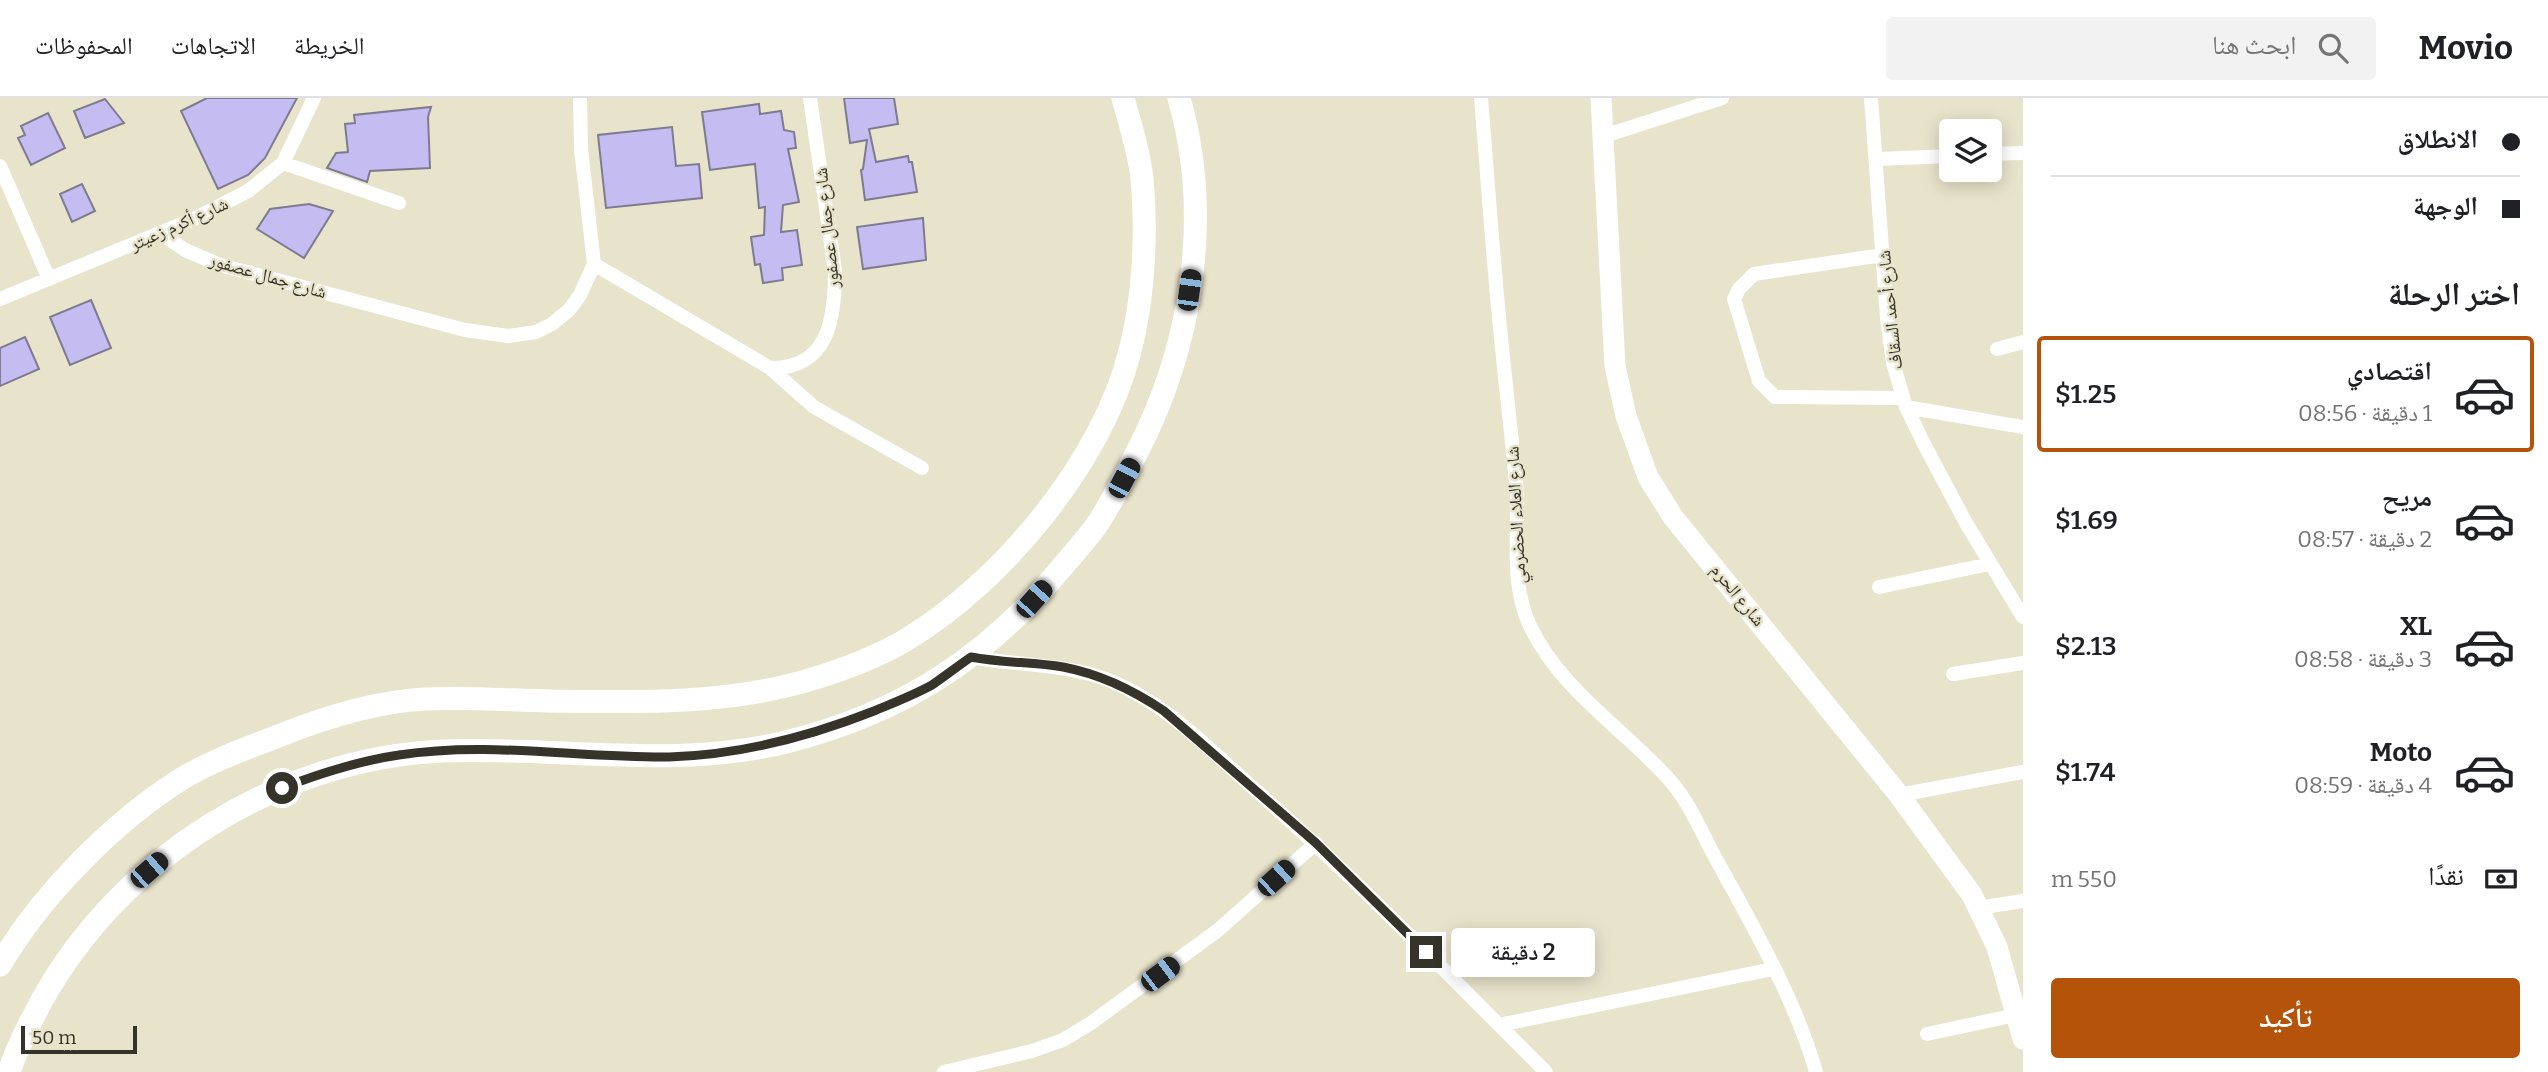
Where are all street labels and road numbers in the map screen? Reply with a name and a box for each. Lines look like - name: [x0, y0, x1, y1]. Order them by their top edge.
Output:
- street label: شارع جمال عصفور: [810, 167, 844, 290]
- street label: شارع أكرم زعيتر: [125, 192, 232, 257]
- street label: شارع جمال عصفور: [206, 248, 329, 303]
- street label: شارع أحمد السقاف: [1873, 249, 1907, 371]
- street label: شارع العلاء الحضرمي: [1501, 445, 1534, 584]
- street label: شارع الحرم: [1705, 559, 1770, 631]

